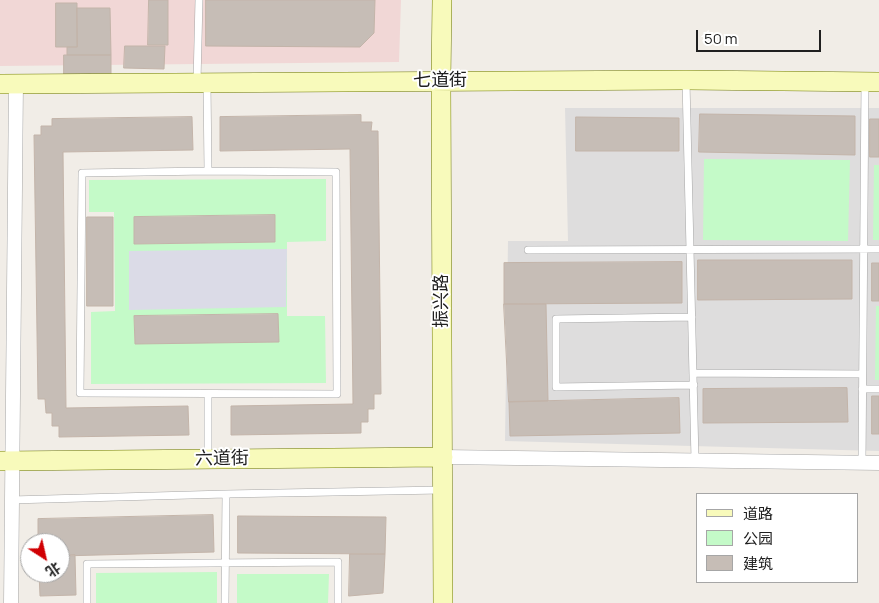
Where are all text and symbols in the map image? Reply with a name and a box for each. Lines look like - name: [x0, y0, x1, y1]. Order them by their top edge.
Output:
- scale bar: [699, 20, 824, 52]
- text: 50 m: [704, 28, 738, 49]
- street label: 七道街: [413, 70, 467, 92]
- street label: 振兴路: [431, 274, 453, 328]
- street label: 六道街: [195, 448, 249, 470]
- legend: [696, 493, 859, 583]
- text: 道路: [743, 503, 773, 524]
- text: 公园: [743, 528, 773, 549]
- north arrow: [20, 533, 70, 583]
- text: 建筑: [743, 553, 773, 574]
- text: 北: [42, 558, 64, 582]

